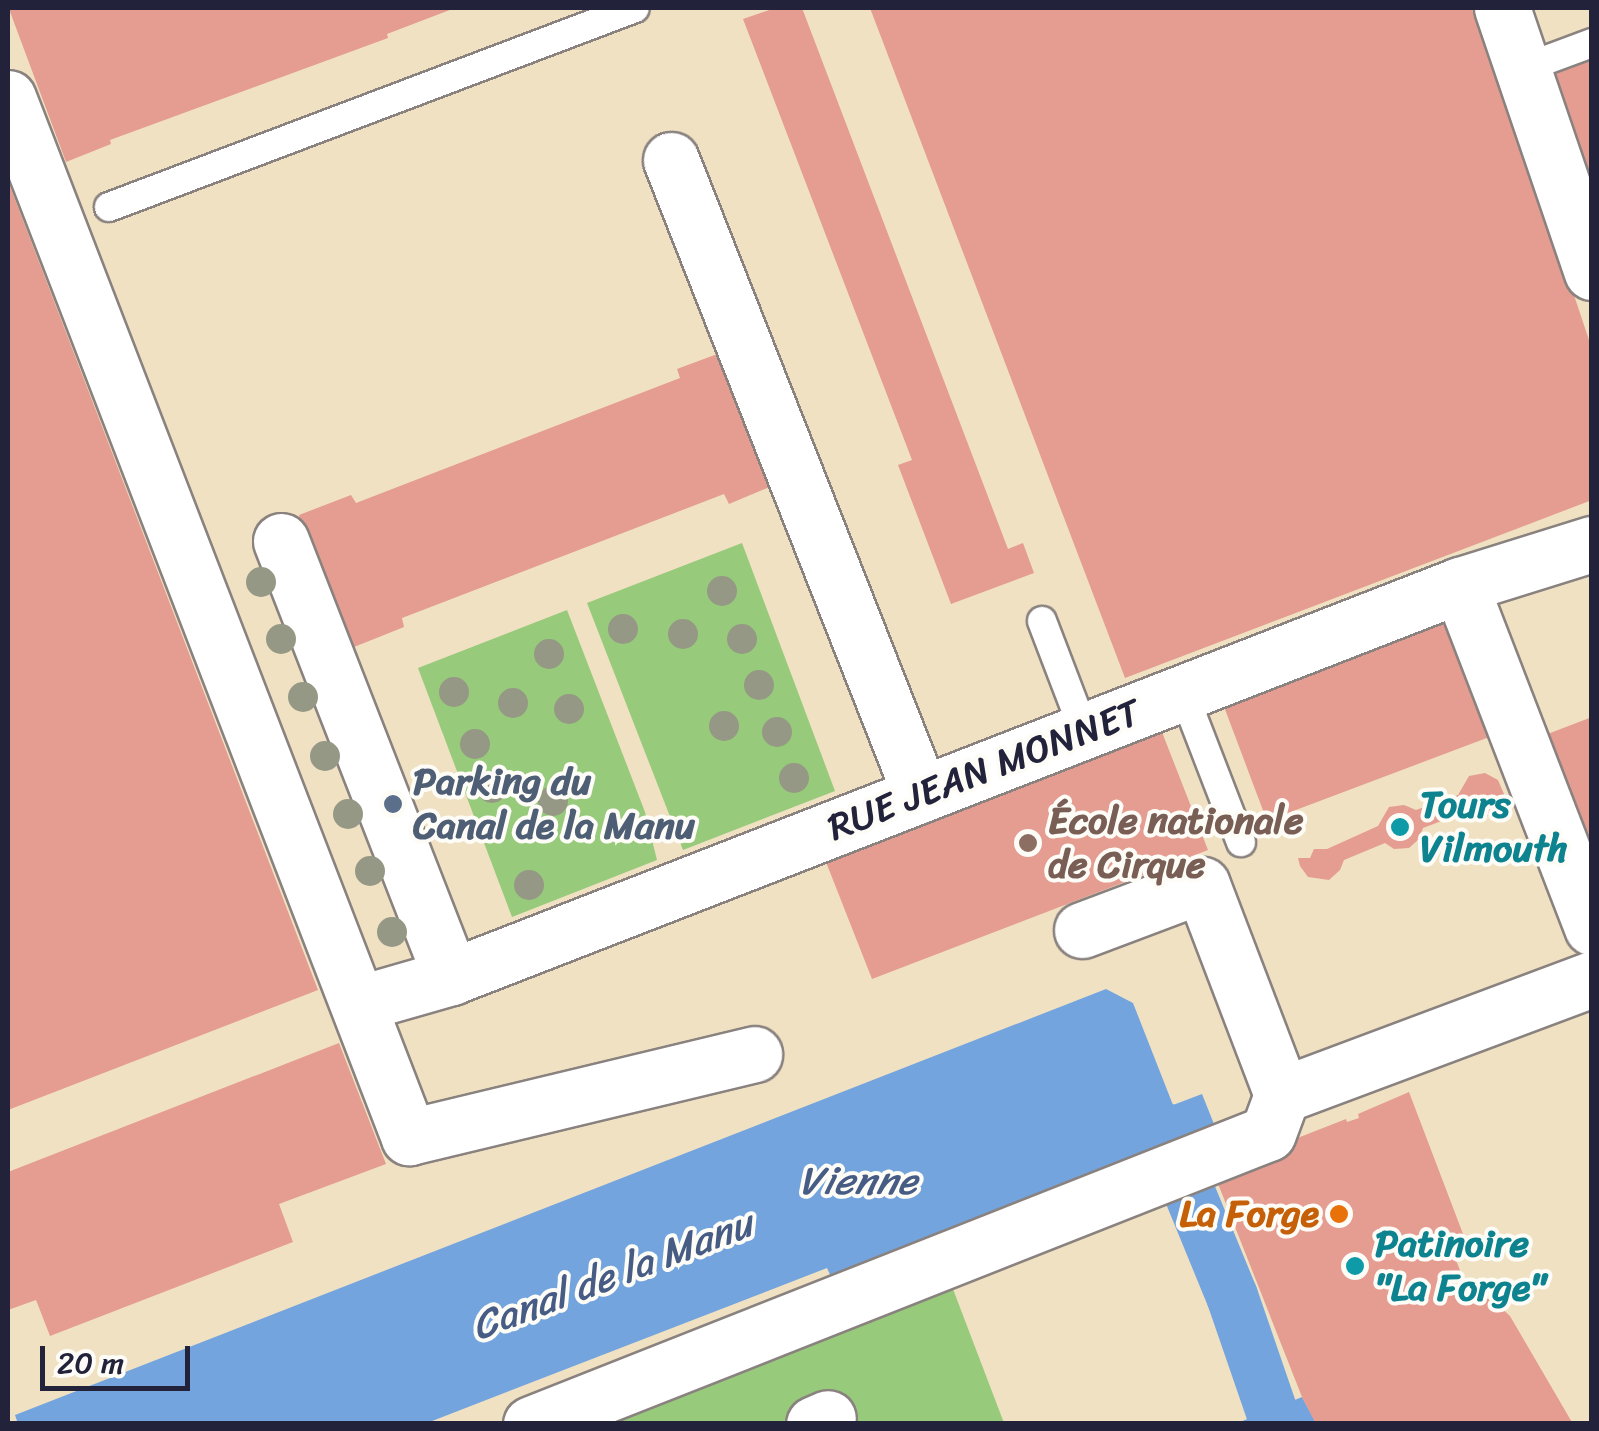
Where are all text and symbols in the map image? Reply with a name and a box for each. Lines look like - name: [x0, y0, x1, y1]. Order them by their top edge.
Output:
- street label: RUE JEAN MONNET: [821, 689, 1147, 851]
- place label: Parking du Canal de la Manu: [413, 759, 696, 848]
- place label: Tours Vilmouth: [1420, 782, 1568, 872]
- marker: Parking du Canal de la Manu: [382, 793, 404, 815]
- place label: École nationale de Cirque: [1048, 798, 1303, 888]
- marker: Tours Vilmouth: [1389, 816, 1411, 838]
- marker: École nationale de Cirque: [1017, 832, 1039, 854]
- water label: Vienne: [799, 1157, 917, 1205]
- place label: La Forge: [1178, 1191, 1319, 1237]
- water label: Canal de la Manu: [464, 1199, 760, 1351]
- marker: La Forge: [1328, 1203, 1350, 1225]
- place label: Patinoire "La Forge": [1375, 1221, 1547, 1310]
- marker: Patinoire "La Forge": [1344, 1255, 1366, 1277]
- scale bar: [45, 1326, 195, 1388]
- text: 20 m: [57, 1336, 124, 1390]

